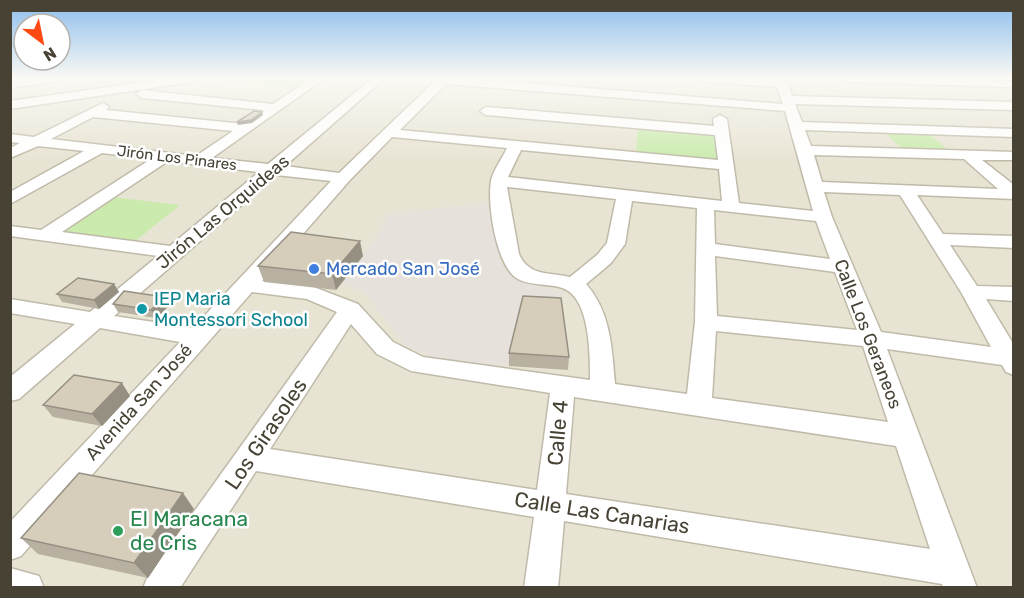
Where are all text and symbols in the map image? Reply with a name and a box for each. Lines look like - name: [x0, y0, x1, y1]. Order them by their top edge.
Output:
- north arrow: [12, 12, 72, 72]
- text: N: [40, 43, 60, 65]
- street label: Jirón Los Pinares: [116, 142, 238, 174]
- street label: Jirón Las Orquideas: [152, 150, 294, 274]
- street label: Calle Los Geraneos: [829, 256, 907, 412]
- place label: Mercado San José: [326, 258, 480, 280]
- marker: Mercado San José: [307, 262, 321, 276]
- place label: IEP Maria Montessori School: [154, 288, 308, 331]
- marker: IEP Maria Montessori School: [135, 302, 149, 316]
- street label: Avenida San José: [81, 339, 197, 465]
- street label: Los Girasoles: [219, 373, 312, 494]
- street label: Calle 4: [542, 399, 573, 467]
- street label: Calle Las Canarias: [513, 486, 692, 539]
- place label: El Maracana de Cris: [130, 506, 248, 555]
- marker: El Maracana de Cris: [111, 524, 125, 538]

